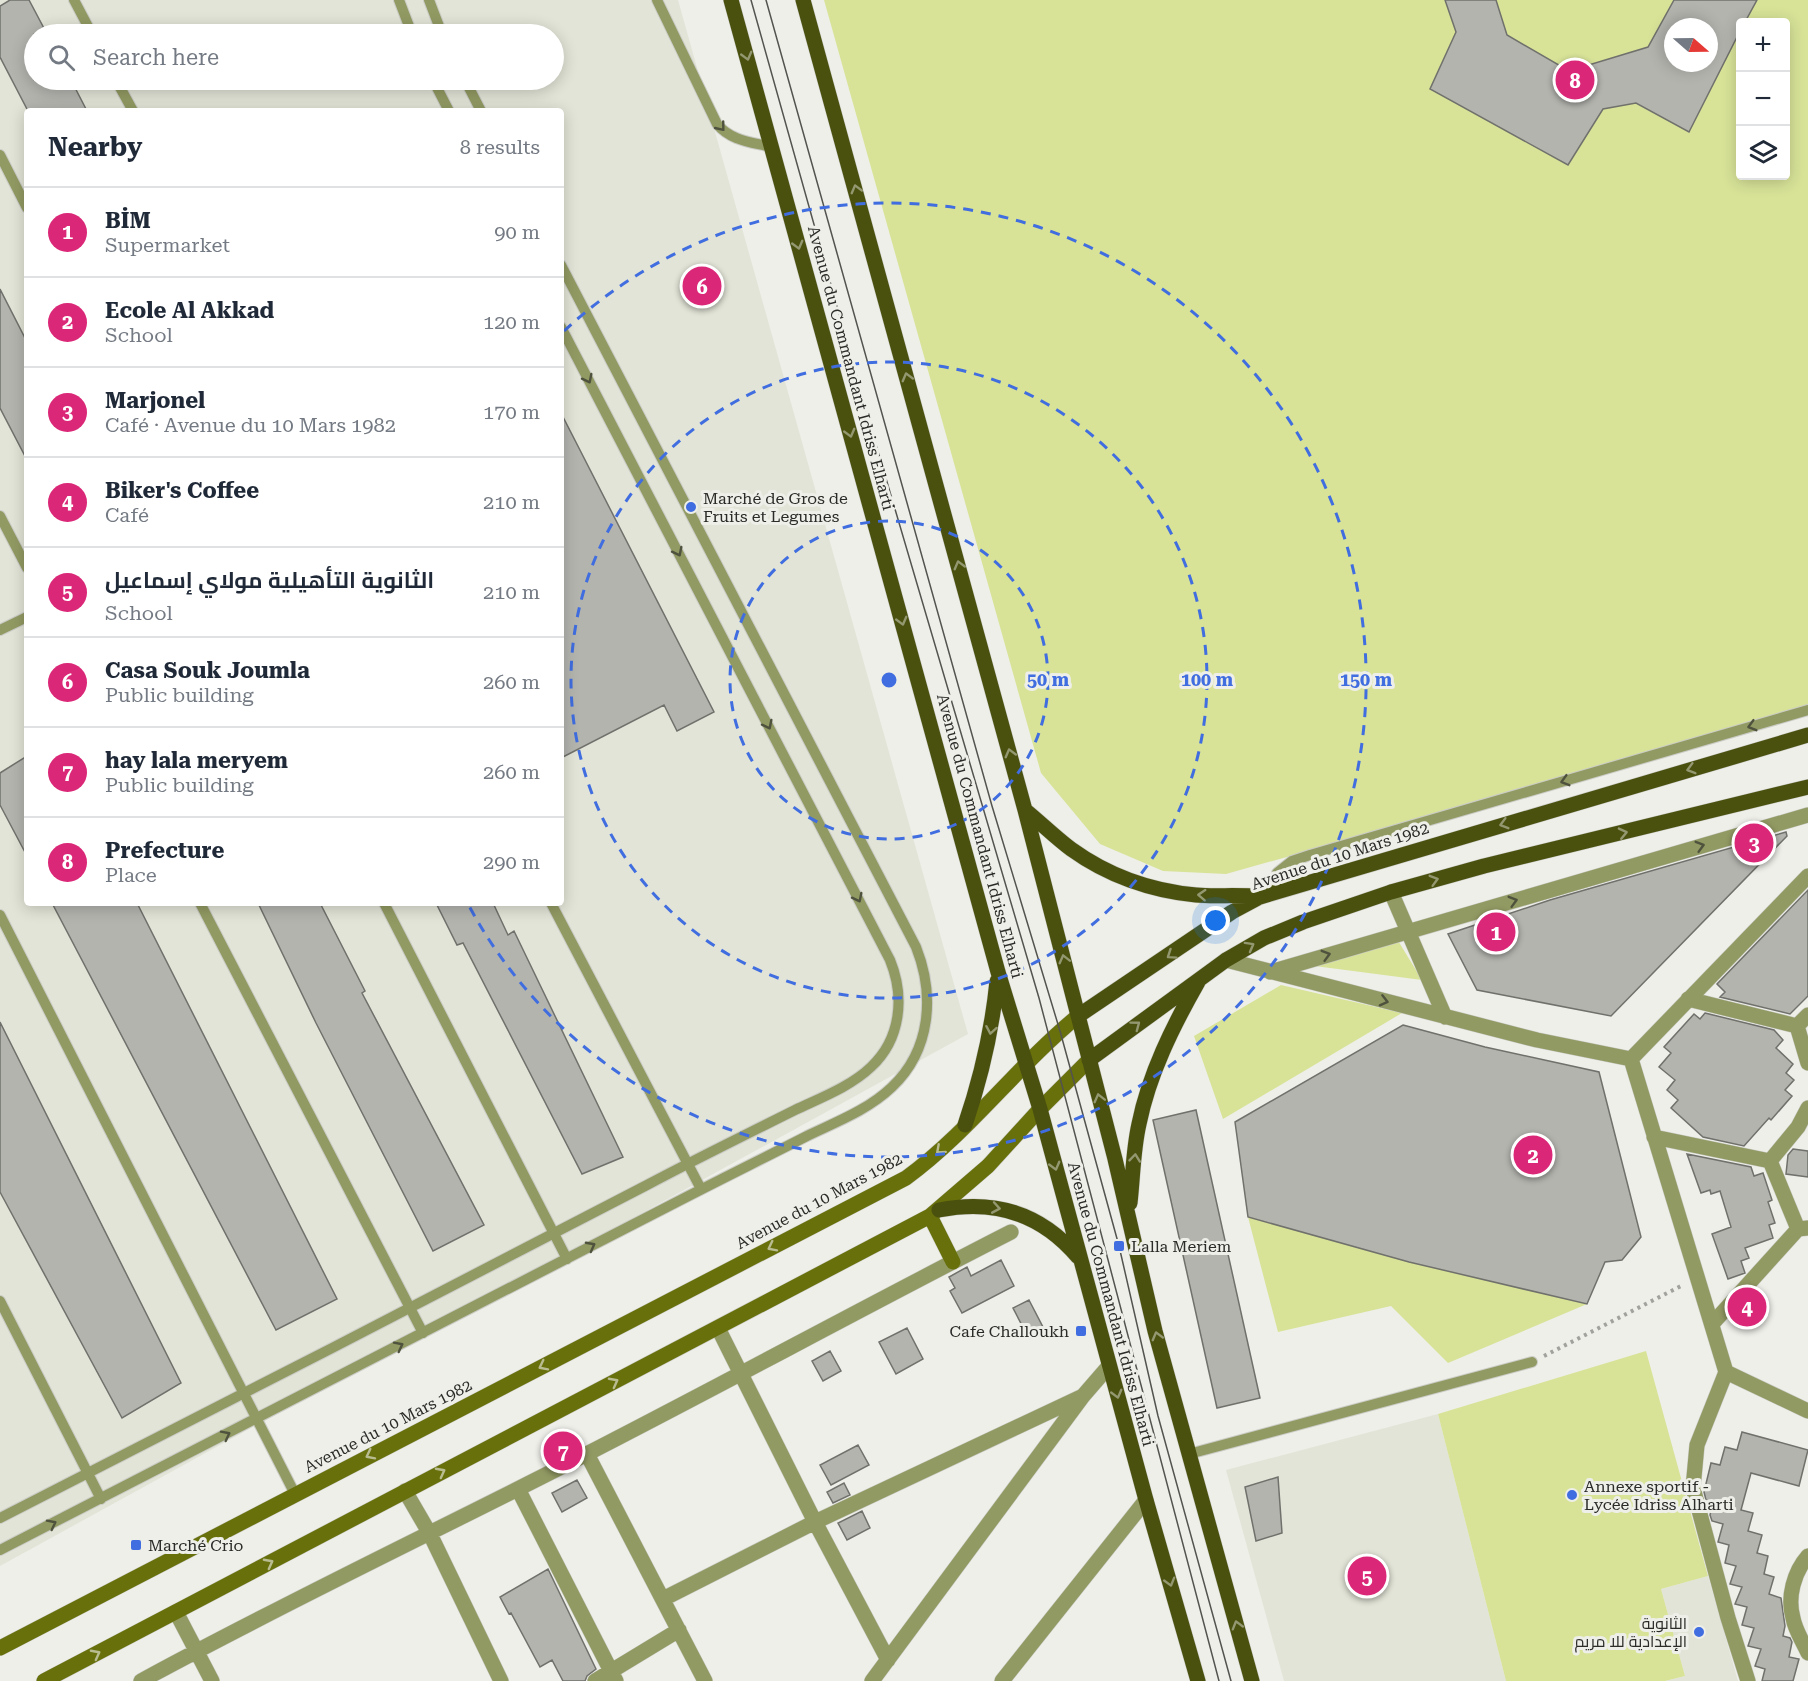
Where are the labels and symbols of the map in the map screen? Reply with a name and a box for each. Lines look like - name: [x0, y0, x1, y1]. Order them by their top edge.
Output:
- north arrow: [1664, 18, 1718, 72]
- one-way arrow: [739, 51, 752, 61]
- pin: 8: [1556, 58, 1594, 103]
- one-way arrow: [714, 120, 725, 131]
- one-way arrow: [851, 184, 863, 195]
- street label: Avenue du Commandant Idriss Elharti: [804, 224, 898, 512]
- one-way arrow: [791, 239, 803, 249]
- pin: 6: [682, 264, 722, 308]
- one-way arrow: [581, 372, 592, 383]
- one-way arrow: [902, 372, 915, 382]
- one-way arrow: [843, 427, 855, 437]
- place label: Marché de Gros de Fruits et Legumes: [703, 489, 848, 526]
- marker: Marché de Gros de Fruits et Legumes: [684, 500, 698, 514]
- one-way arrow: [671, 545, 682, 556]
- one-way arrow: [953, 560, 966, 570]
- one-way arrow: [894, 615, 907, 625]
- text: 50 m: [1027, 669, 1070, 690]
- text: 100 m: [1181, 669, 1234, 690]
- text: 150 m: [1340, 669, 1393, 690]
- centre of rings: [879, 670, 899, 690]
- street label: Avenue du Commandant Idriss Elharti: [933, 692, 1027, 980]
- one-way arrow: [761, 718, 772, 729]
- one-way arrow: [1747, 719, 1758, 731]
- one-way arrow: [1005, 748, 1017, 759]
- one-way arrow: [1686, 762, 1697, 774]
- one-way arrow: [1560, 774, 1570, 786]
- one-way arrow: [1499, 817, 1510, 829]
- street label: Avenue du 10 Mars 1982: [1249, 818, 1431, 894]
- pin: 3: [1734, 820, 1774, 866]
- one-way arrow: [1618, 827, 1628, 840]
- one-way arrow: [1695, 841, 1705, 853]
- one-way arrow: [1428, 875, 1439, 887]
- one-way arrow: [1198, 889, 1207, 902]
- one-way arrow: [851, 891, 862, 902]
- one-way arrow: [1507, 896, 1518, 908]
- your location: [1201, 906, 1230, 935]
- pin: 1: [1476, 910, 1516, 954]
- one-way arrow: [1244, 941, 1255, 953]
- one-way arrow: [1166, 948, 1177, 959]
- one-way arrow: [1320, 950, 1331, 962]
- one-way arrow: [1058, 955, 1071, 965]
- one-way arrow: [1378, 994, 1389, 1006]
- one-way arrow: [1130, 1022, 1141, 1033]
- one-way arrow: [985, 1025, 998, 1035]
- one-way arrow: [1094, 1093, 1106, 1104]
- pin: 2: [1514, 1132, 1552, 1178]
- one-way arrow: [937, 1143, 947, 1154]
- street label: Avenue du 10 Mars 1982: [733, 1149, 905, 1253]
- one-way arrow: [1128, 1153, 1141, 1162]
- one-way arrow: [1048, 1160, 1060, 1171]
- street label: Avenue du Commandant Idriss Elharti: [1064, 1160, 1158, 1448]
- one-way arrow: [991, 1201, 1001, 1214]
- place label: Lalla Meriem: [1131, 1237, 1232, 1256]
- marker: Lalla Meriem: [1112, 1239, 1126, 1253]
- one-way arrow: [768, 1240, 778, 1251]
- one-way arrow: [585, 1242, 595, 1253]
- pin: 4: [1728, 1284, 1766, 1330]
- place label: Cafe Challoukh: [950, 1322, 1069, 1341]
- marker: Cafe Challoukh: [1074, 1324, 1088, 1338]
- one-way arrow: [1151, 1331, 1164, 1341]
- one-way arrow: [393, 1341, 404, 1353]
- one-way arrow: [539, 1359, 549, 1370]
- street label: Avenue du 10 Mars 1982: [301, 1375, 475, 1477]
- one-way arrow: [608, 1378, 618, 1389]
- one-way arrow: [1110, 1389, 1122, 1399]
- pin: 7: [544, 1428, 582, 1474]
- one-way arrow: [219, 1431, 230, 1442]
- one-way arrow: [365, 1448, 376, 1460]
- one-way arrow: [435, 1468, 446, 1480]
- place label: Annexe sportif - Lycée Idriss Alharti: [1584, 1477, 1734, 1514]
- marker: Annexe sportif - Lycée Idriss Alharti: [1565, 1488, 1579, 1502]
- one-way arrow: [46, 1519, 57, 1531]
- place label: Marché Crio: [148, 1536, 244, 1555]
- marker: Marché Crio: [129, 1538, 143, 1552]
- pin: 5: [1348, 1554, 1386, 1598]
- one-way arrow: [262, 1559, 273, 1570]
- one-way arrow: [1163, 1576, 1175, 1587]
- place label: الثانوية الإعدادية للا مريم: [1574, 1614, 1687, 1653]
- one-way arrow: [1231, 1620, 1244, 1630]
- marker: الثانوية الإعدادية للا مريم: [1692, 1625, 1706, 1639]
- one-way arrow: [90, 1650, 100, 1661]

